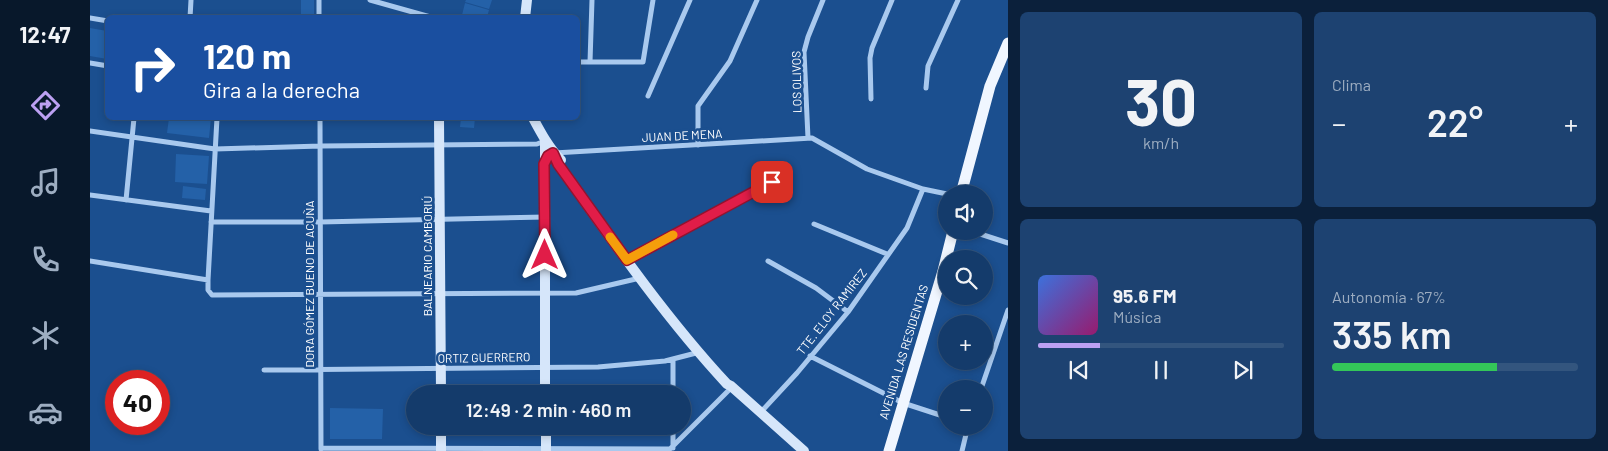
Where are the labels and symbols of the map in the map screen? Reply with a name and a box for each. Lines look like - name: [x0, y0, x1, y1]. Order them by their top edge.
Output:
- street label: LOS OLIVOS: [788, 51, 804, 113]
- street label: JUAN DE MENA: [641, 126, 723, 144]
- pin: [751, 161, 793, 203]
- street label: BALNEARIO CAMBORIÚ: [420, 196, 434, 316]
- street label: DORA GÓMEZ BUENO DE ACUÑA: [302, 200, 316, 368]
- position arrow: [518, 228, 570, 280]
- street label: TTE. ELOY RAMIREZ: [793, 266, 869, 357]
- street label: AVENIDA LAS RESIDENTAS: [876, 283, 930, 421]
- street label: ORTIZ GUERRERO: [437, 349, 531, 365]
- speed limit sign: 40: [105, 370, 170, 435]

